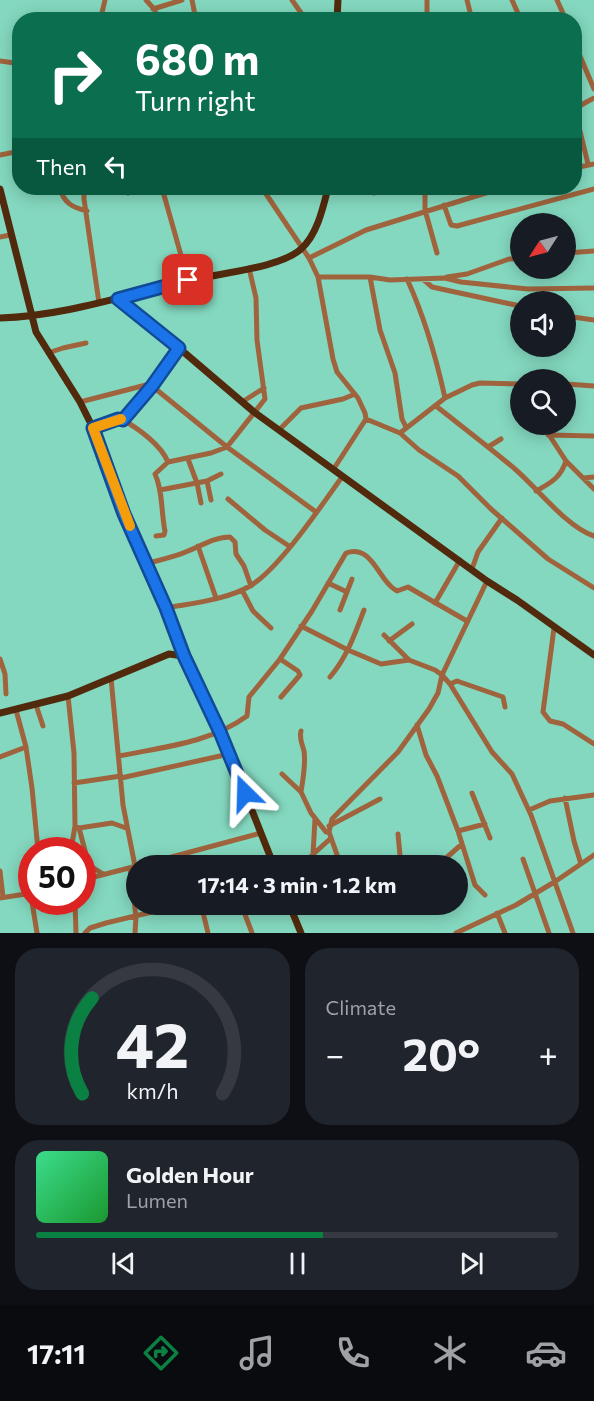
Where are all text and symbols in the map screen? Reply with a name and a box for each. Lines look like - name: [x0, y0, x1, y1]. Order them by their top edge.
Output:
- text: 680 m: [135, 32, 259, 84]
- icon: right: [36, 36, 114, 114]
- text: Turn right: [135, 84, 255, 117]
- icon: left: [99, 150, 132, 183]
- text: Then: [36, 153, 87, 180]
- north arrow: [510, 213, 576, 279]
- map controls: [510, 213, 576, 435]
- pin: [162, 254, 213, 305]
- icon: arrive: [171, 263, 204, 296]
- button: sound: [510, 291, 576, 357]
- button: search: [510, 369, 576, 435]
- position arrow: [213, 761, 277, 825]
- speed limit sign: 50: [18, 837, 96, 915]
- text: 17:14 · 3 min · 1.2 km: [197, 871, 397, 898]
- text: Climate: [326, 995, 396, 1019]
- text: 42: [116, 1005, 189, 1081]
- text: 20°: [403, 1025, 480, 1080]
- text: −: [326, 1033, 344, 1074]
- text: +: [539, 1033, 558, 1074]
- text: km/h: [126, 1077, 178, 1103]
- text: Golden Hour: [126, 1161, 254, 1188]
- text: Lumen: [126, 1188, 188, 1212]
- icon: previous: [107, 1247, 140, 1280]
- icon: pause: [281, 1247, 314, 1280]
- icon: next: [455, 1247, 488, 1280]
- icon: directions: [140, 1332, 182, 1374]
- icon: music: [236, 1332, 278, 1374]
- icon: phone: [332, 1332, 374, 1374]
- icon: climate: [429, 1332, 471, 1374]
- icon: car: [525, 1332, 567, 1374]
- text: 17:11: [27, 1337, 86, 1370]

